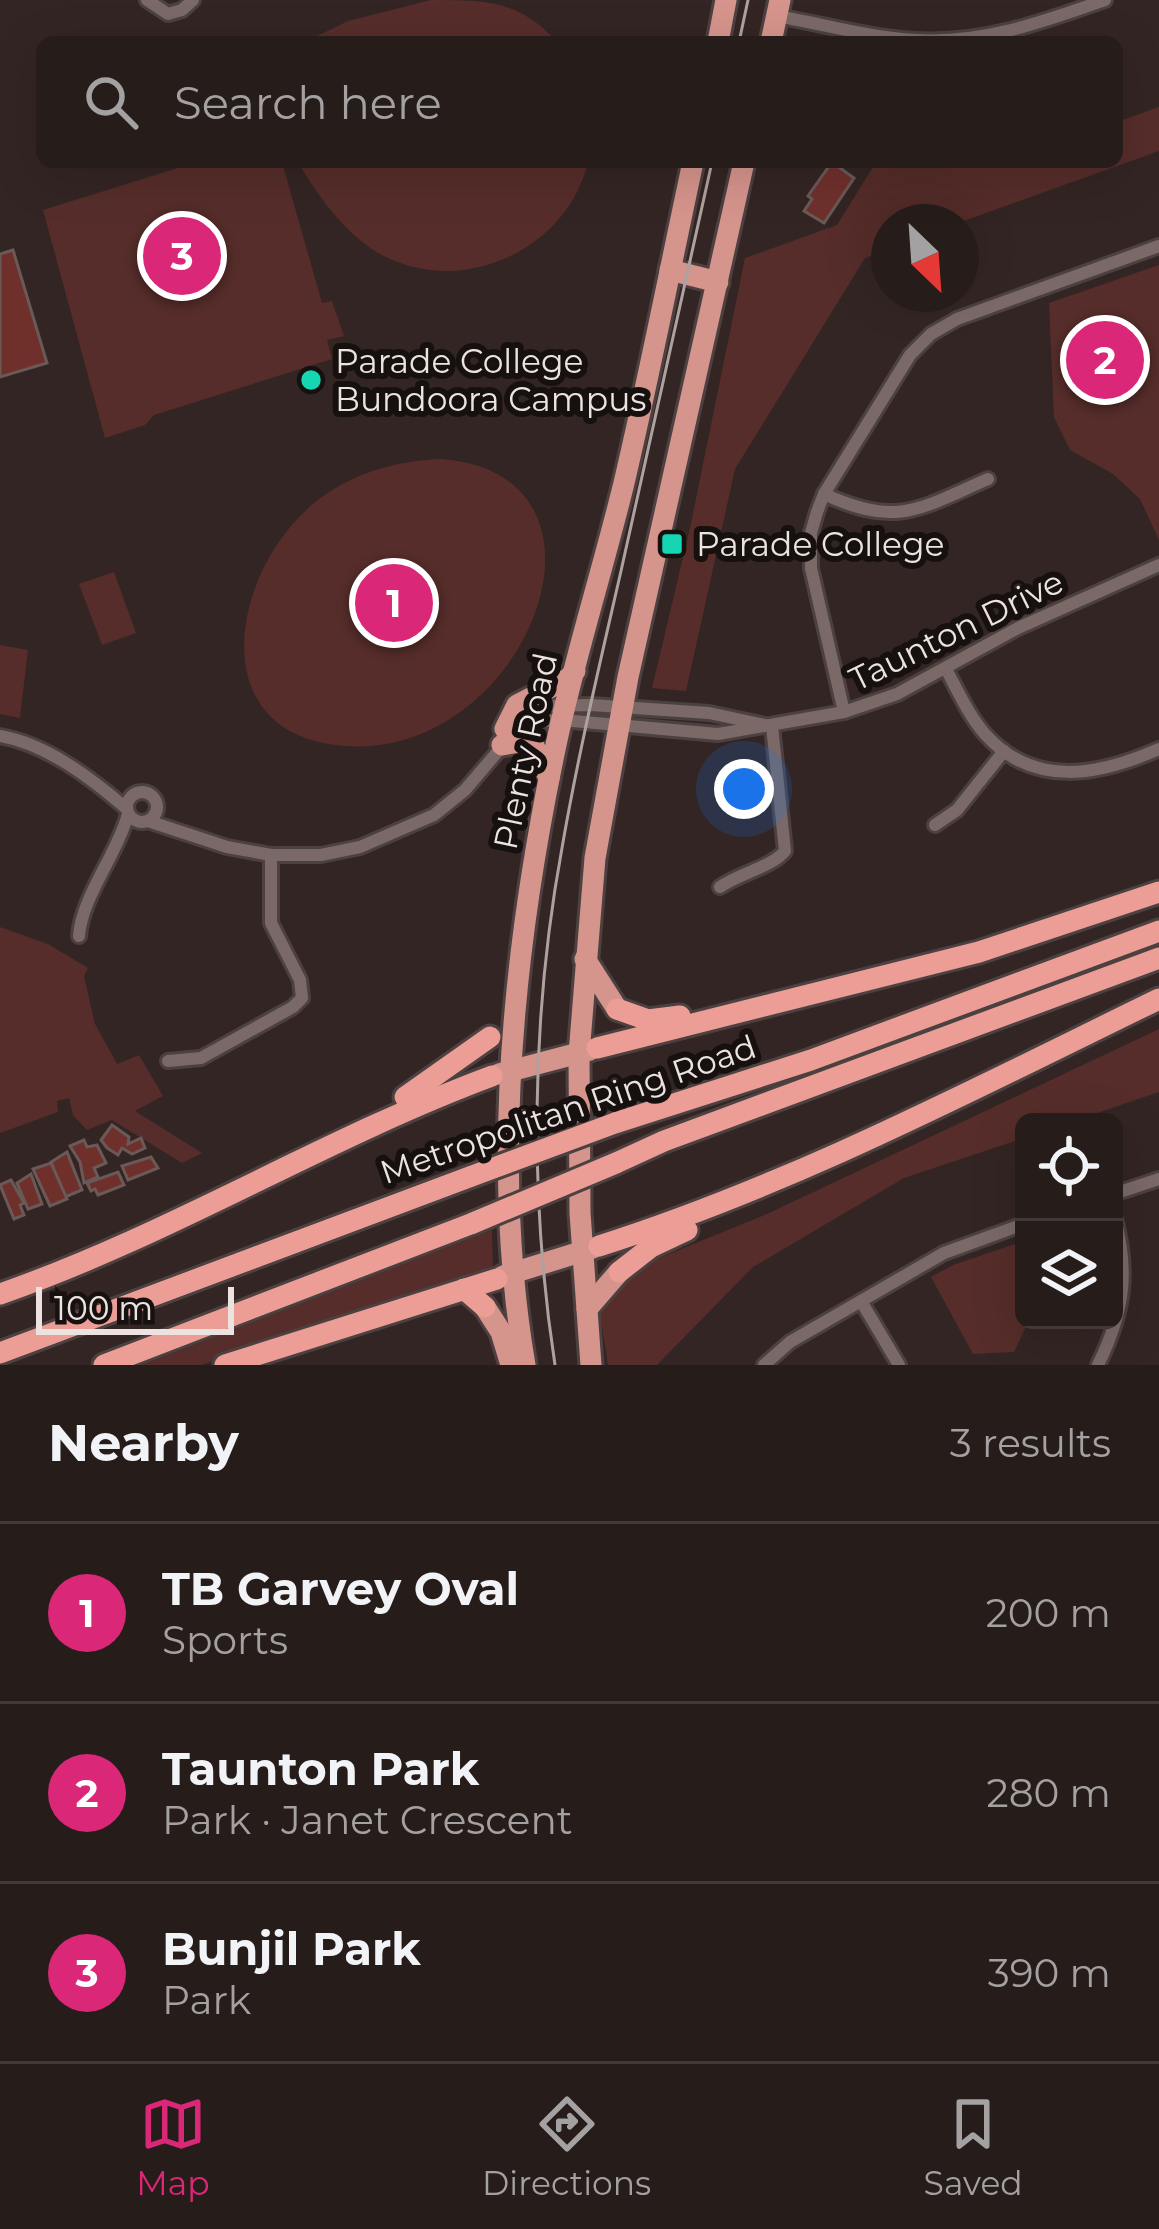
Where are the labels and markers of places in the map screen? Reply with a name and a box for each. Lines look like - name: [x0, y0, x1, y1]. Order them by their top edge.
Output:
- pin: 3: [143, 211, 221, 301]
- pin: 2: [1066, 315, 1144, 405]
- place label: Parade College Bundoora Campus: [335, 341, 646, 419]
- marker: Parade College Bundoora Campus: [298, 367, 324, 393]
- place label: Parade College: [696, 524, 945, 564]
- marker: Parade College: [659, 531, 685, 557]
- pin: 1: [355, 558, 433, 648]

